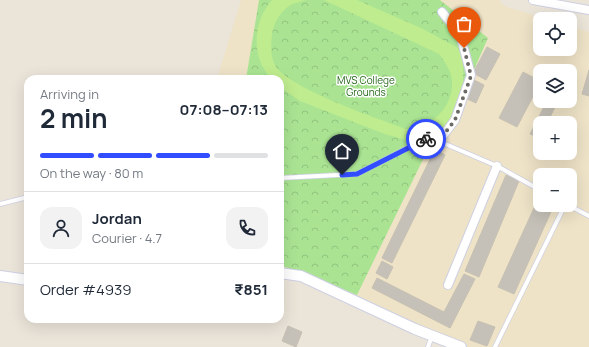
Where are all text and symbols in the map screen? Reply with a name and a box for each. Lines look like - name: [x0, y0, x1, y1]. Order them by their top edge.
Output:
- pin: [447, 7.0, 481, 48]
- map controls: [533, 12, 577, 212]
- button: locate: [533, 12, 577, 56]
- icon: bag: [453, 13, 475, 35]
- button: layers: [533, 64, 577, 108]
- park label: MVS College Grounds: [337, 73, 395, 99]
- text: Arriving in: [40, 85, 99, 103]
- text: 07:08–07:13: [180, 99, 268, 120]
- text: 2 min: [40, 100, 108, 136]
- button: +: [533, 116, 577, 160]
- courier: [406, 119, 446, 159]
- icon: bike: [415, 128, 437, 150]
- pin: [325, 134, 359, 175]
- icon: home: [331, 140, 353, 162]
- text: On the way · 80 m: [40, 164, 143, 182]
- button: −: [533, 168, 577, 212]
- button: person: [40, 207, 82, 249]
- button: phone: [226, 207, 268, 249]
- text: Jordan: [92, 208, 142, 229]
- text: Courier · 4.7: [92, 229, 162, 247]
- text: Order #4939: [40, 279, 132, 300]
- text: ₹851: [234, 279, 268, 300]

